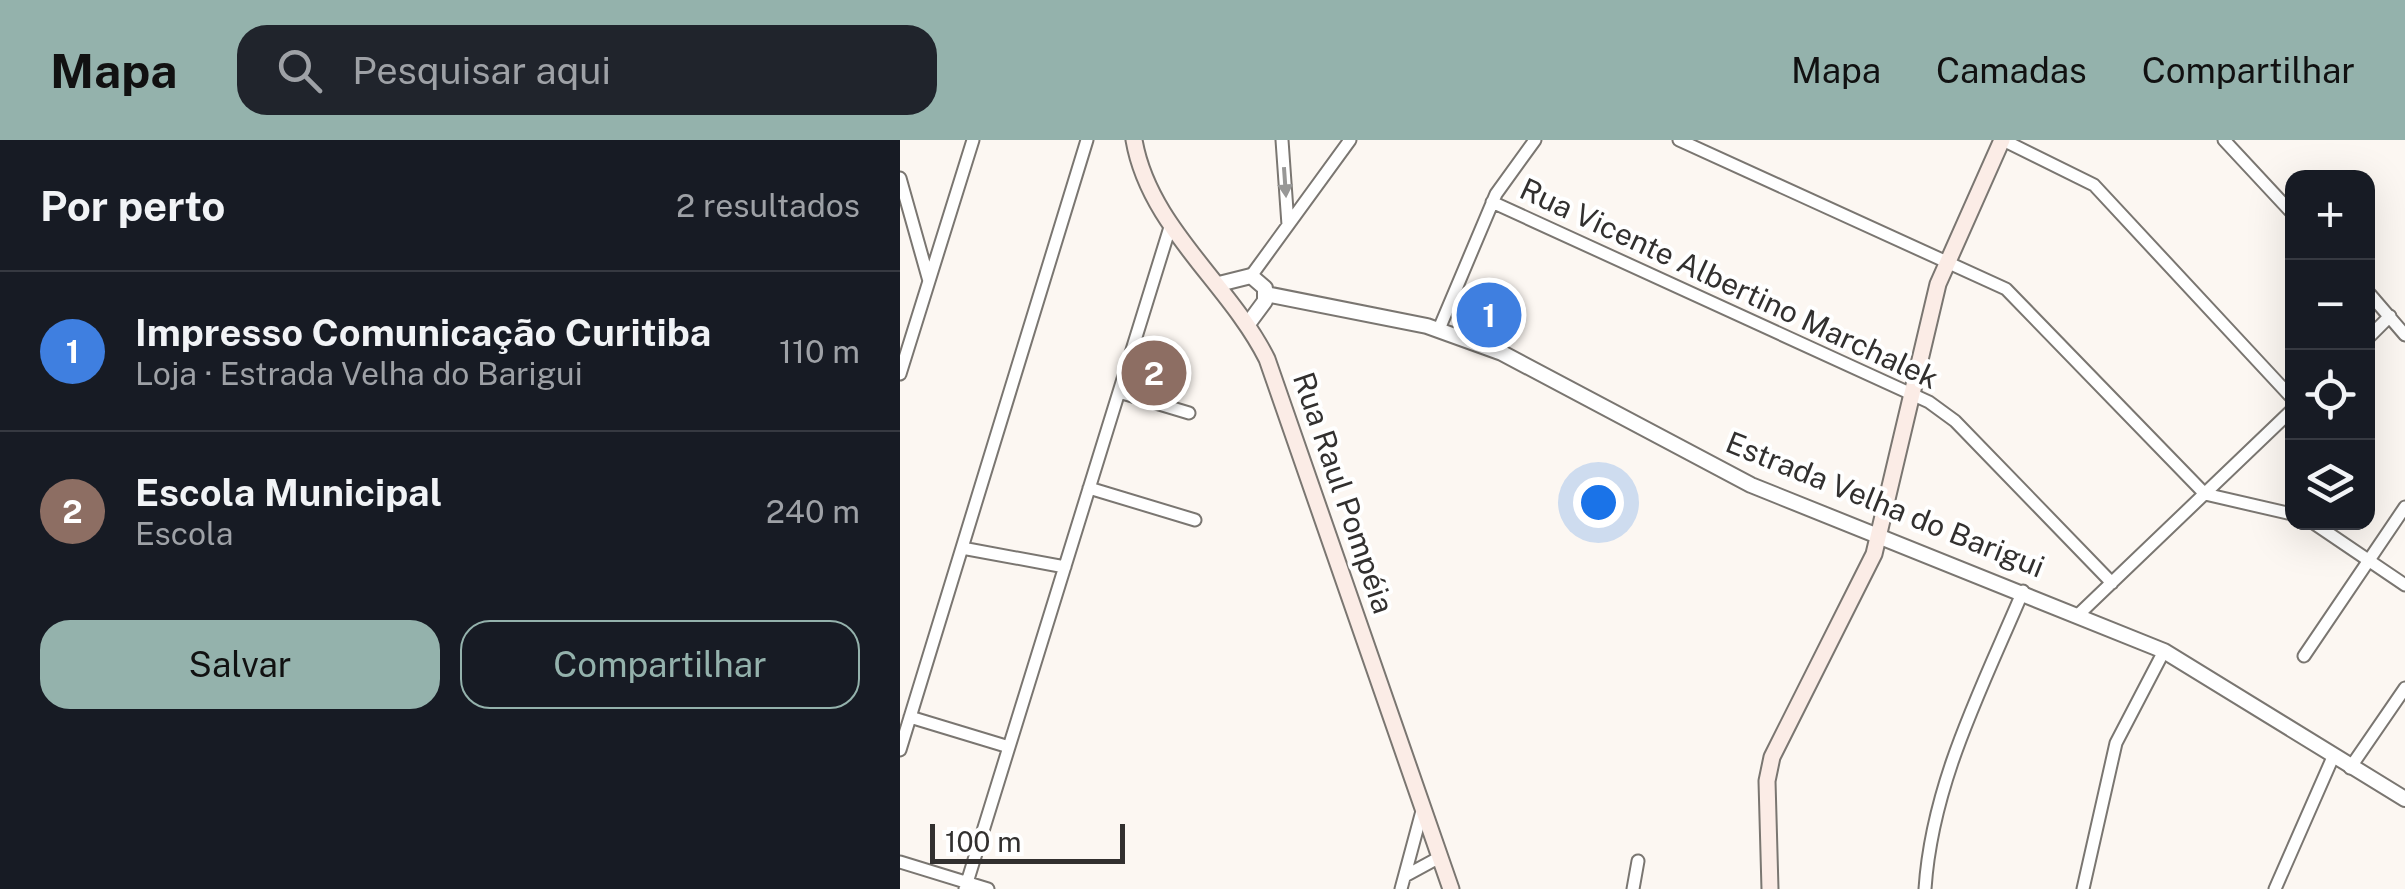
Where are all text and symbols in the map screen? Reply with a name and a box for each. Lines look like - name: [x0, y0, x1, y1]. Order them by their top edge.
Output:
- search box: [237, 25, 937, 115]
- text: Mapa: [50, 42, 177, 99]
- icon: search: [272, 43, 327, 98]
- text: Pesquisar aqui: [352, 48, 611, 93]
- text: Mapa: [1791, 50, 1881, 91]
- text: Camadas: [1936, 50, 2087, 91]
- text: Compartilhar: [2142, 50, 2355, 91]
- one-way arrow: [1278, 167, 1294, 199]
- street label: Rua Vicente Albertino Marchalek: [1515, 170, 1944, 396]
- map controls: [2285, 170, 2375, 530]
- button: +: [2285, 170, 2375, 260]
- text: Por perto: [40, 181, 225, 230]
- text: 2 resultados: [676, 187, 860, 224]
- button: −: [2285, 260, 2375, 350]
- pin: 1: [1456, 278, 1522, 352]
- text: Impresso Comunicação Curitiba: [135, 310, 711, 355]
- text: 1: [66, 333, 79, 370]
- text: 110 m: [779, 333, 860, 370]
- pin: 2: [1122, 336, 1186, 410]
- button: locate: [2285, 350, 2375, 440]
- text: Loja · Estrada Velha do Barigui: [135, 355, 583, 392]
- street label: Rua Raul Pompéia: [1286, 367, 1402, 618]
- street label: Estrada Velha do Barigui: [1721, 424, 2050, 584]
- button: layers: [2285, 440, 2375, 530]
- text: Escola Municipal: [135, 470, 442, 515]
- your location: [1573, 477, 1624, 528]
- text: 2: [62, 493, 83, 530]
- text: 240 m: [766, 493, 860, 530]
- text: Escola: [135, 515, 233, 552]
- button: Salvar: [40, 620, 440, 709]
- button: Compartilhar: [460, 620, 860, 709]
- scale bar: [930, 819, 1125, 864]
- text: 100 m: [945, 825, 1022, 858]

